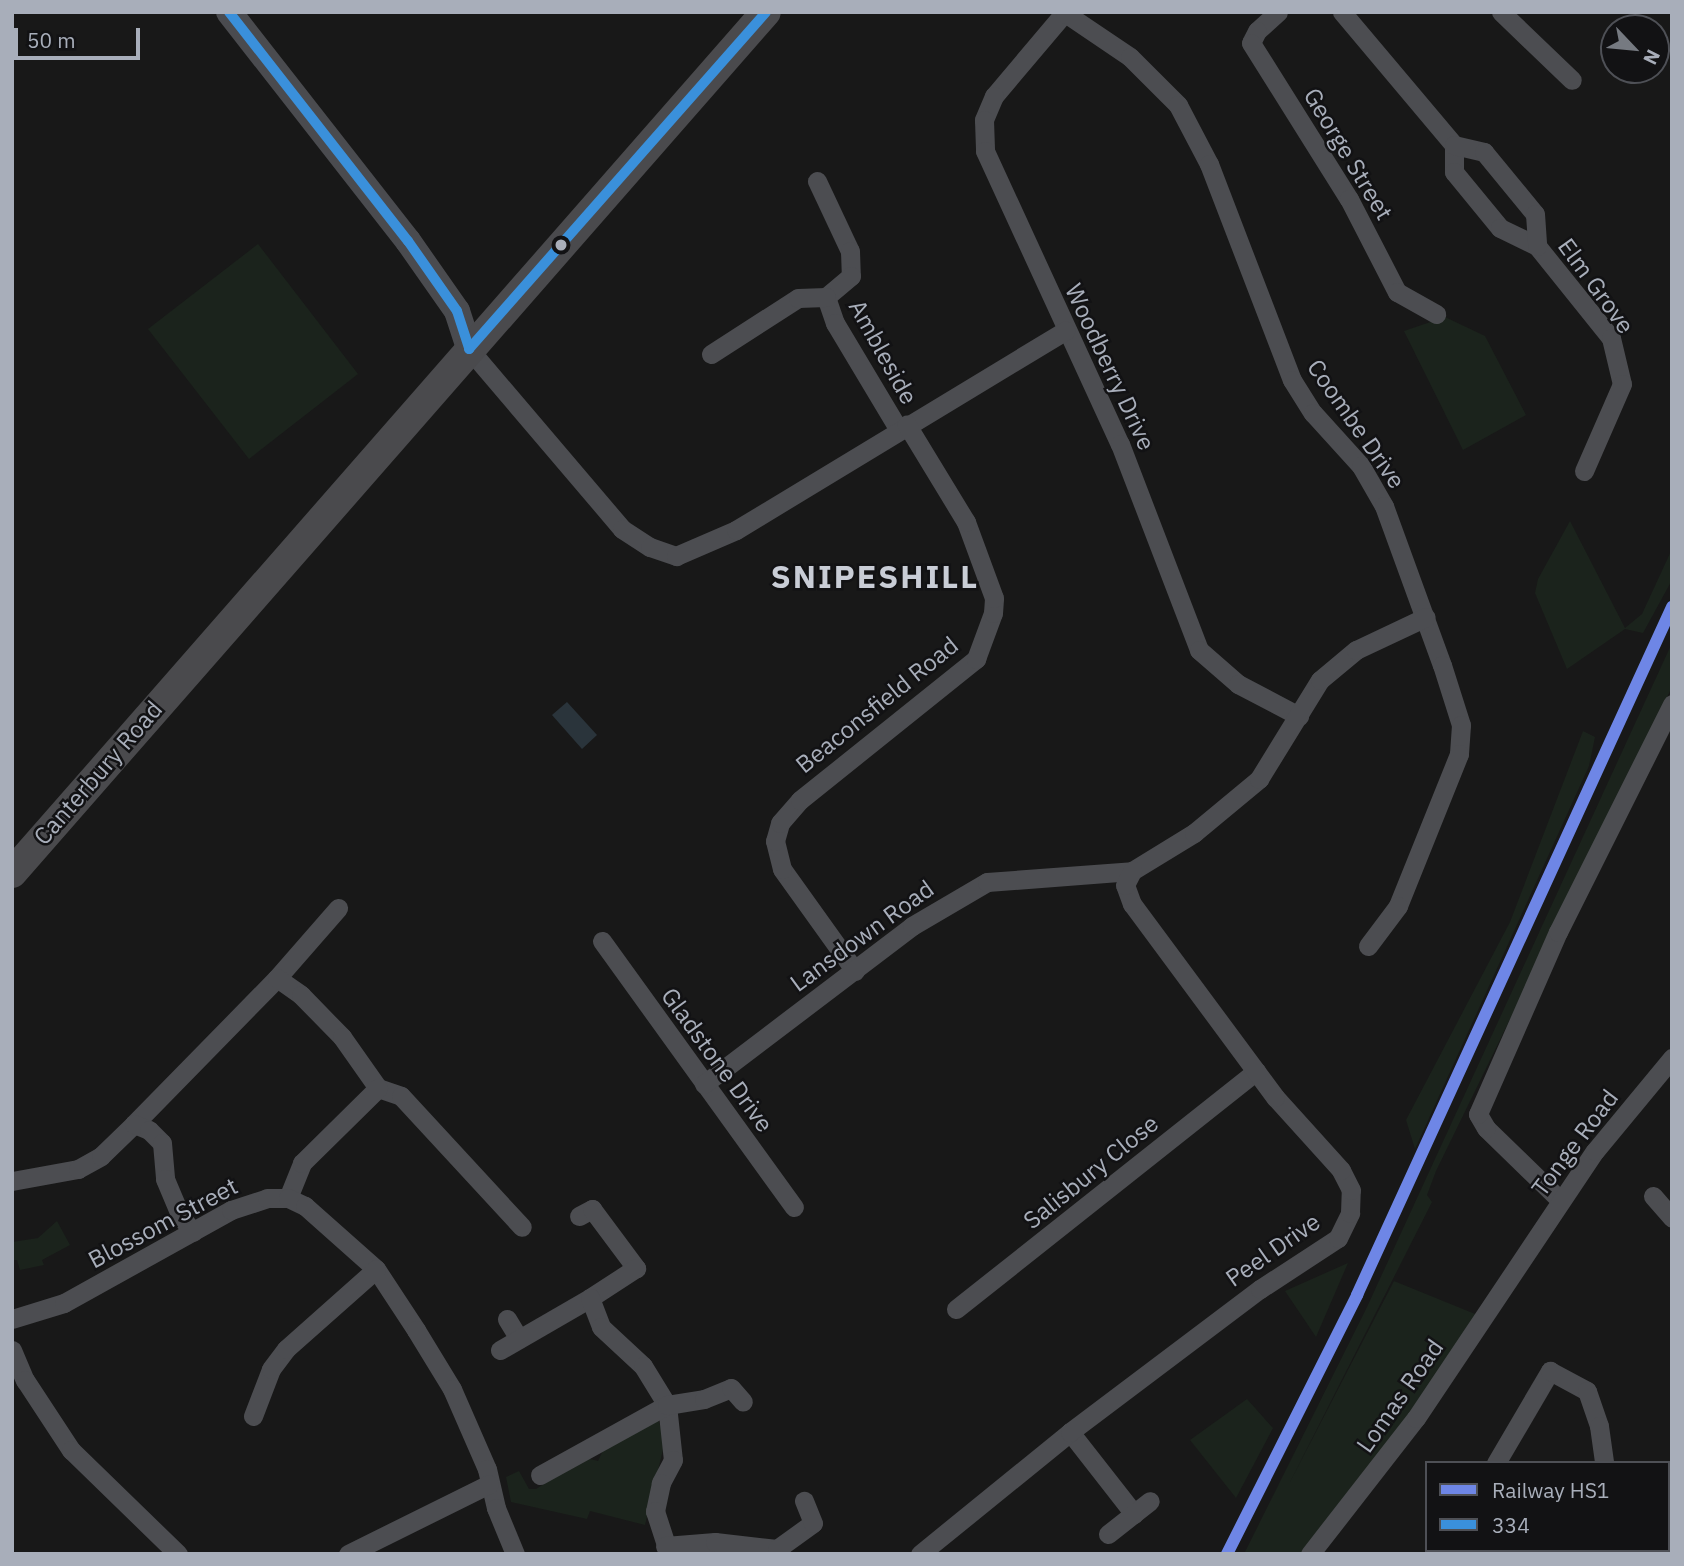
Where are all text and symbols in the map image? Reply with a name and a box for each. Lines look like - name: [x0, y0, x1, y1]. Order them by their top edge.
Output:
- scale bar: [18, 14, 144, 58]
- north arrow: [1600, 14, 1670, 84]
- text: 50 m: [27, 26, 76, 54]
- text: N: [1638, 46, 1666, 69]
- street label: George Street: [1297, 83, 1399, 225]
- street label: Elm Grove: [1552, 233, 1640, 339]
- unlabelled marker: [554, 238, 568, 252]
- street label: Woodberry Drive: [1059, 279, 1161, 455]
- street label: Ambleside: [843, 295, 923, 409]
- street label: Coombe Drive: [1301, 354, 1411, 494]
- district label: SNIPESHILL: [772, 557, 978, 595]
- street label: Beaconsfield Road: [790, 631, 964, 779]
- street label: Canterbury Road: [28, 695, 168, 851]
- street label: Lansdown Road: [785, 874, 939, 998]
- street label: Gladstone Drive: [655, 982, 779, 1138]
- street label: Tonge Road: [1526, 1084, 1624, 1202]
- street label: Salisbury Close: [1018, 1109, 1164, 1235]
- street label: Blossom Street: [84, 1172, 242, 1274]
- street label: Peel Drive: [1220, 1207, 1326, 1293]
- street label: Lomas Road: [1350, 1334, 1450, 1458]
- legend: [1425, 1461, 1670, 1552]
- text: Railway HS1: [1492, 1476, 1609, 1504]
- text: 334: [1492, 1511, 1530, 1539]

